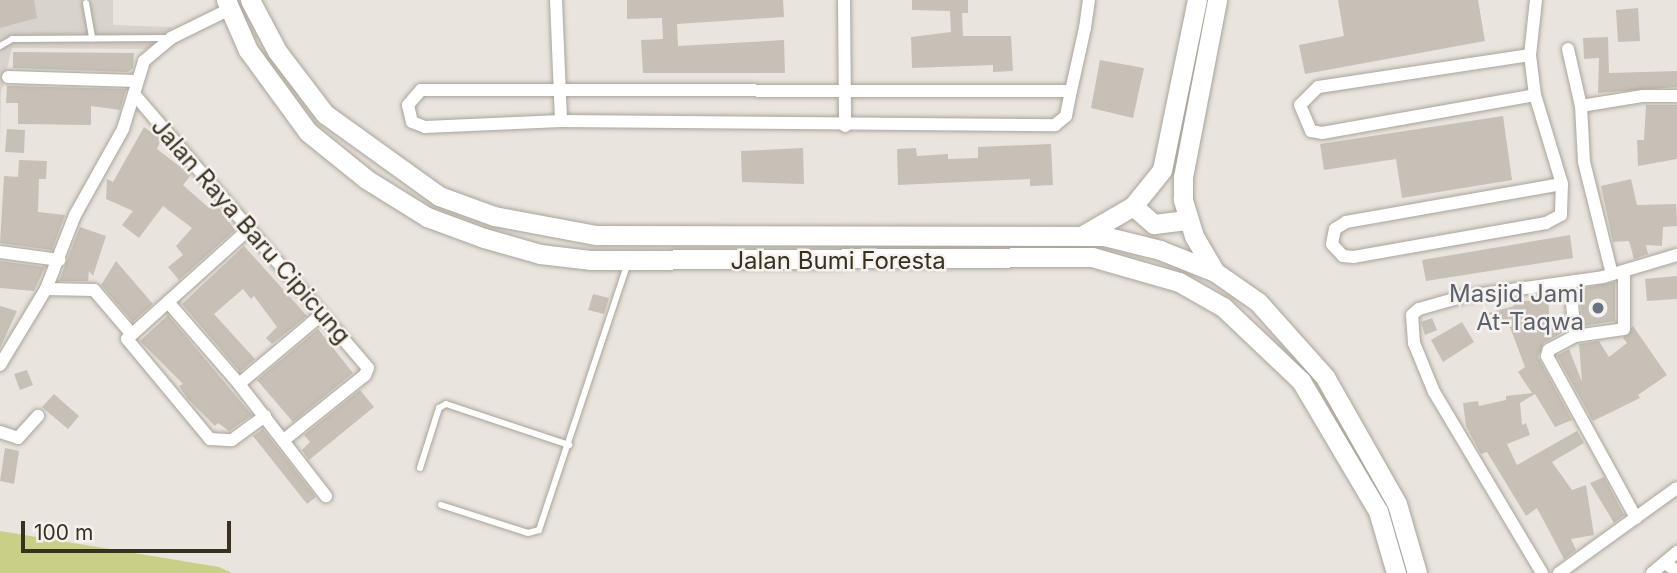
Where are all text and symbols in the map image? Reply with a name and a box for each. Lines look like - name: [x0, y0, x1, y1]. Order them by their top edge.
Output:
- street label: Jalan Raya Baru Cipicung: [145, 112, 357, 350]
- street label: Jalan Bumi Foresta: [730, 247, 946, 275]
- place label: Masjid Jami At-Taqwa: [1449, 280, 1584, 336]
- marker: Masjid Jami At-Taqwa: [1590, 300, 1606, 316]
- scale bar: [24, 506, 234, 550]
- text: 100 m: [34, 520, 93, 545]

